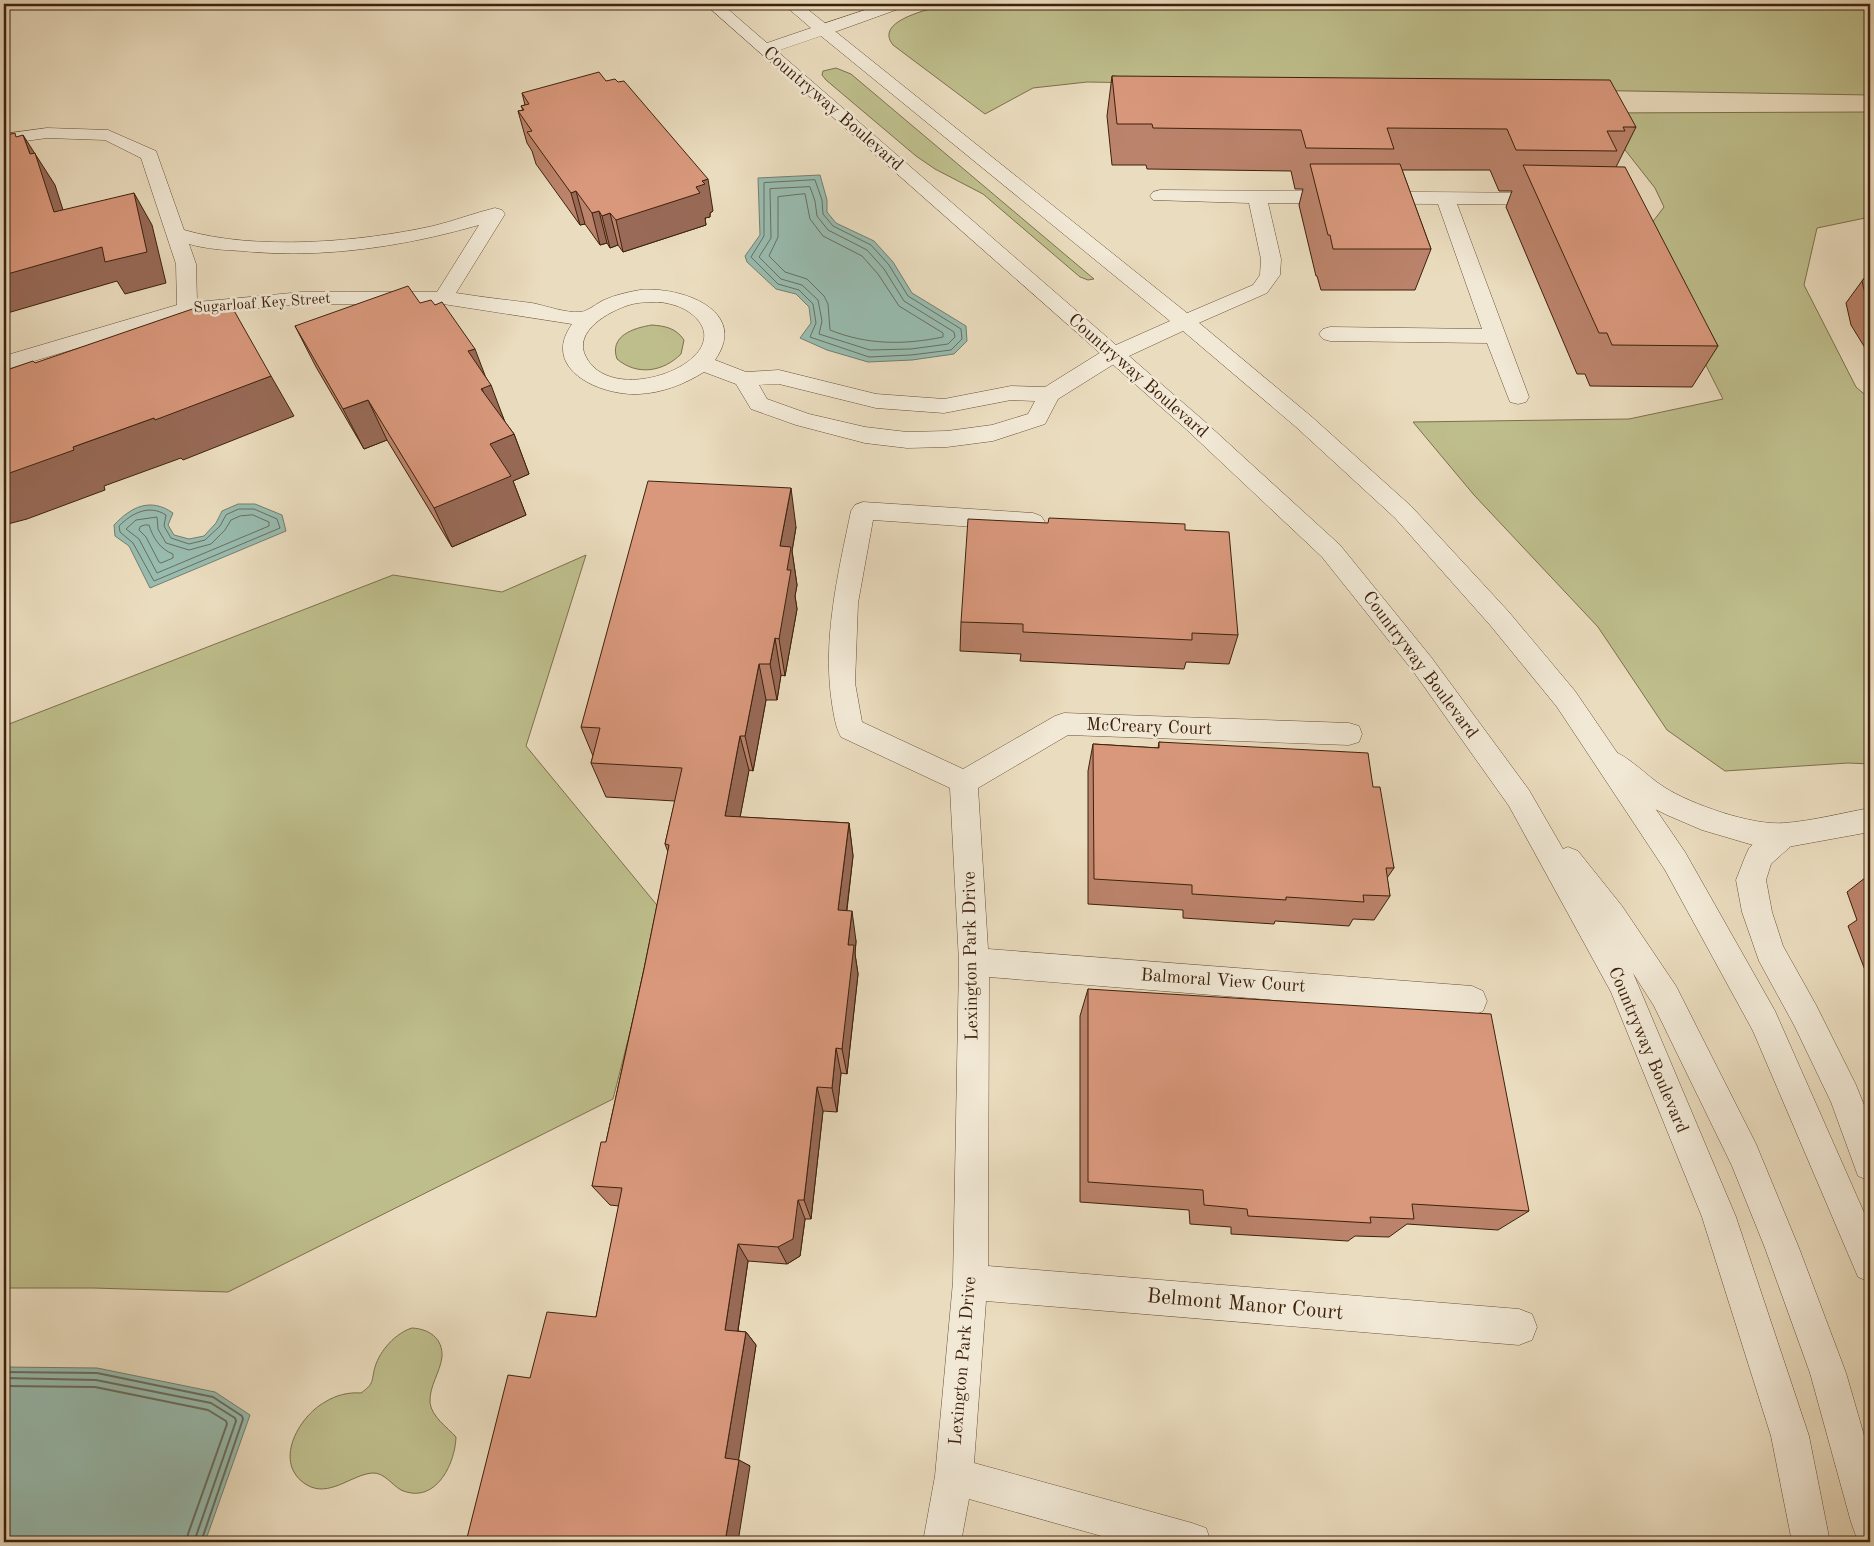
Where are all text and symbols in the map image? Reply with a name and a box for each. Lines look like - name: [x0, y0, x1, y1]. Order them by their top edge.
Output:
- street label: Countryway Boulevard: [760, 44, 906, 174]
- street label: Sugarloaf Key Street: [193, 292, 331, 316]
- street label: Countryway Boulevard: [1065, 311, 1211, 441]
- street label: Countryway Boulevard: [1359, 588, 1481, 742]
- street label: McCreary Court: [1086, 716, 1212, 738]
- street label: Lexington Park Drive: [961, 871, 981, 1041]
- street label: Countryway Boulevard: [1605, 964, 1691, 1136]
- street label: Balmoral View Court: [1140, 966, 1306, 996]
- street label: Lexington Park Drive: [947, 1276, 979, 1446]
- street label: Belmont Manor Court: [1146, 1286, 1344, 1324]

